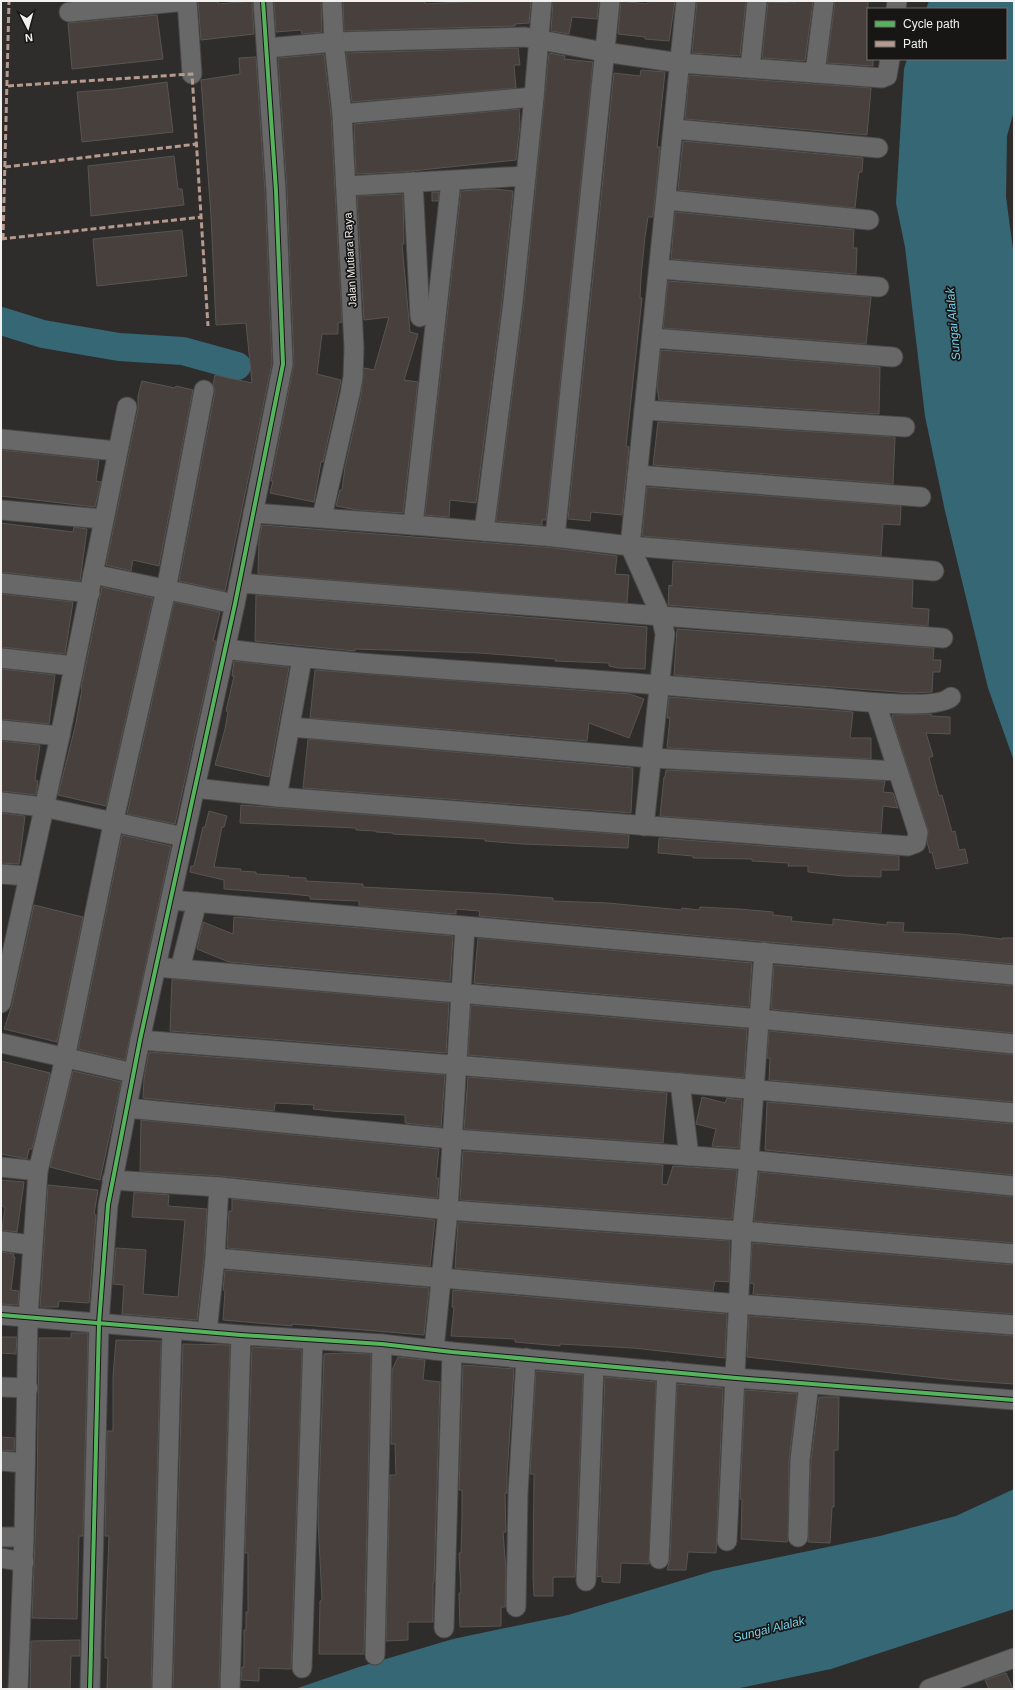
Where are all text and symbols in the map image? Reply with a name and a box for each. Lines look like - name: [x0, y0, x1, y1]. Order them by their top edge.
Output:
- north arrow: [8, 8, 48, 48]
- legend: [867, 8, 1007, 60]
- text: Cycle path: [903, 17, 960, 31]
- text: N: [24, 32, 34, 44]
- text: Path: [903, 37, 928, 51]
- street label: Jalan Mutiara Raya: [341, 211, 358, 308]
- water label: Sungai Alalak: [943, 286, 963, 361]
- water label: Sungai Alalak: [732, 1613, 807, 1645]

